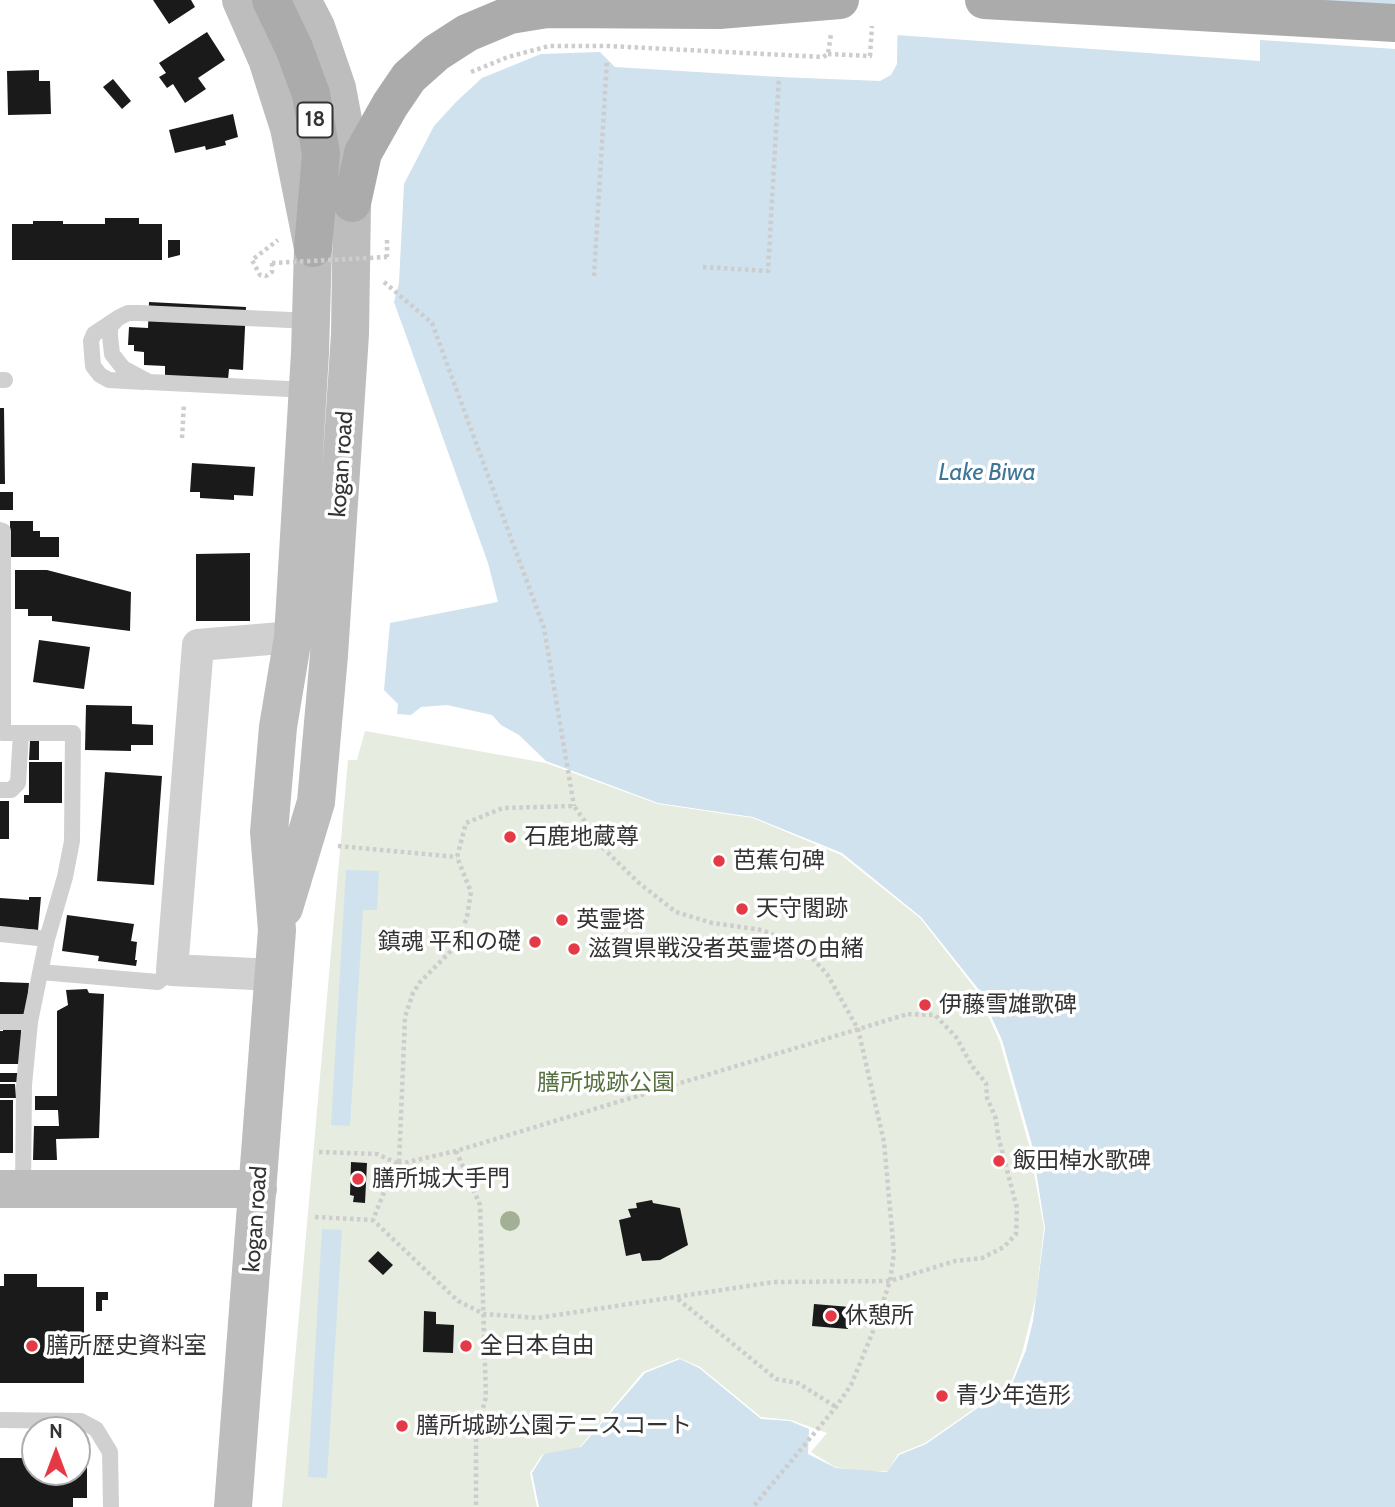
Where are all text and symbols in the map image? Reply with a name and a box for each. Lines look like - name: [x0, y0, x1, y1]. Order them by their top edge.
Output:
- road number: 18: [298, 102, 332, 138]
- street label: kogan road: [325, 410, 359, 518]
- water label: Lake Biwa: [938, 459, 1036, 487]
- place label: 石鹿地蔵尊: [524, 823, 639, 851]
- marker: 石鹿地蔵尊: [502, 829, 518, 845]
- place label: 芭蕉句碑: [733, 847, 825, 875]
- marker: 芭蕉句碑: [711, 853, 727, 869]
- place label: 天守閣跡: [756, 895, 848, 923]
- marker: 天守閣跡: [734, 901, 750, 917]
- place label: 英霊塔: [576, 906, 645, 934]
- marker: 英霊塔: [554, 912, 570, 928]
- place label: 鎮魂 平和の礎: [378, 928, 521, 956]
- marker: 鎮魂 平和の礎: [527, 934, 543, 950]
- place label: 滋賀県戦没者英霊塔の由緒: [588, 935, 864, 963]
- marker: 滋賀県戦没者英霊塔の由緒: [566, 941, 582, 957]
- place label: 伊藤雪雄歌碑: [939, 991, 1077, 1019]
- marker: 伊藤雪雄歌碑: [917, 997, 933, 1013]
- park label: 膳所城跡公園: [537, 1069, 675, 1097]
- place label: 飯田棹水歌碑: [1013, 1147, 1151, 1175]
- marker: 飯田棹水歌碑: [991, 1153, 1007, 1169]
- street label: kogan road: [239, 1165, 273, 1273]
- place label: 膳所城大手門: [372, 1165, 510, 1193]
- marker: 膳所城大手門: [350, 1171, 366, 1187]
- place label: 休憩所: [845, 1302, 914, 1330]
- marker: 休憩所: [823, 1308, 839, 1324]
- place label: 膳所歴史資料室: [46, 1332, 207, 1360]
- place label: 全日本自由: [480, 1332, 595, 1360]
- marker: 膳所歴史資料室: [24, 1338, 40, 1354]
- marker: 全日本自由: [458, 1338, 474, 1354]
- place label: 青少年造形: [956, 1382, 1071, 1410]
- marker: 青少年造形: [934, 1388, 950, 1404]
- place label: 膳所城跡公園テニスコート: [416, 1412, 692, 1440]
- north arrow: [21, 1416, 91, 1486]
- marker: 膳所城跡公園テニスコート: [394, 1418, 410, 1434]
- text: N: [49, 1420, 63, 1443]

